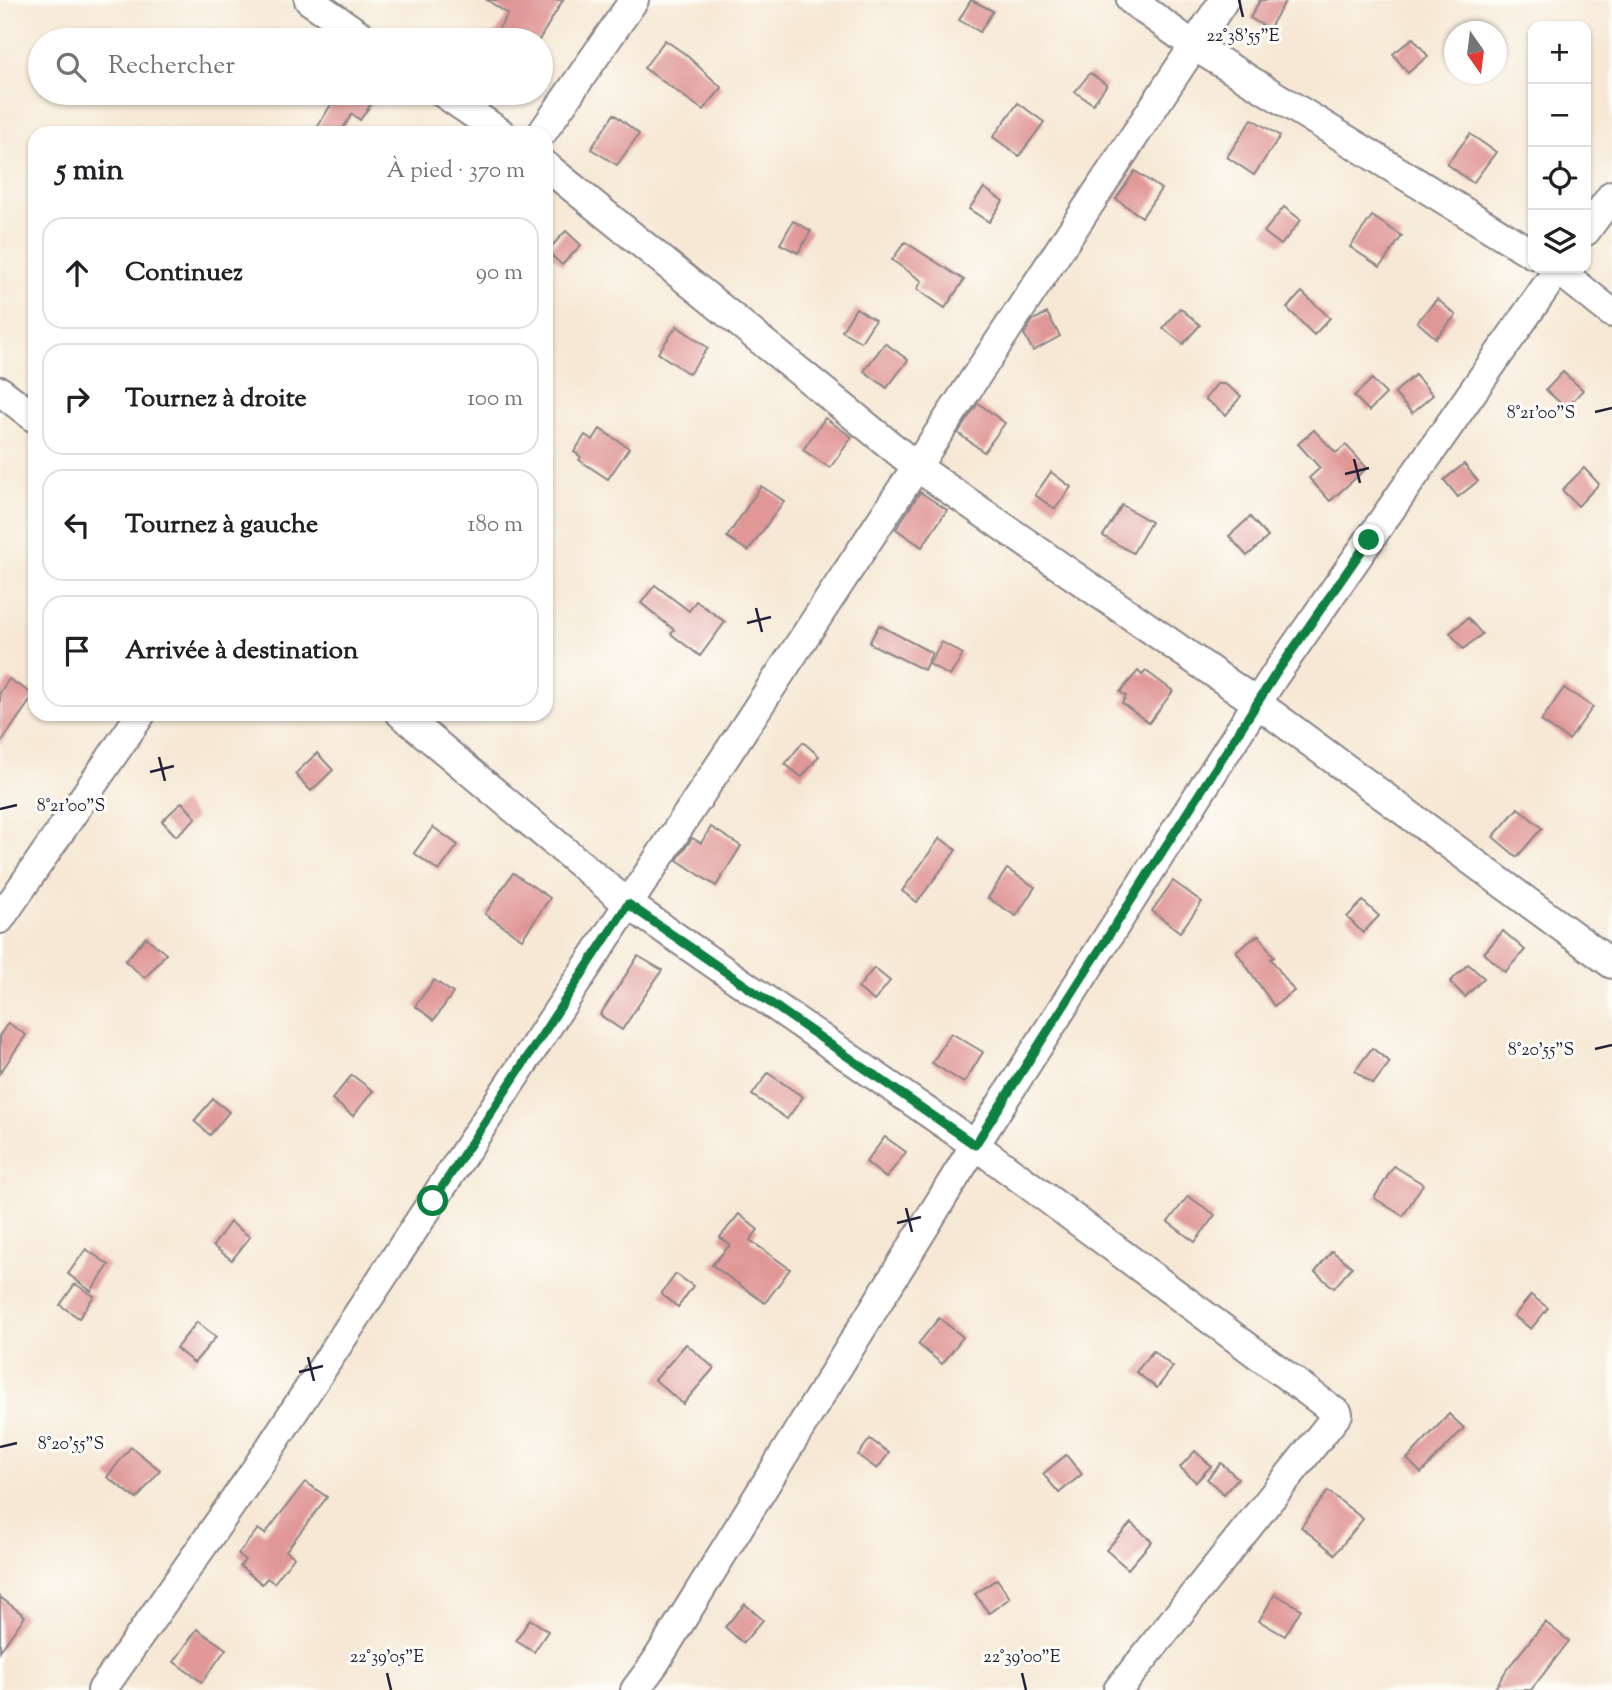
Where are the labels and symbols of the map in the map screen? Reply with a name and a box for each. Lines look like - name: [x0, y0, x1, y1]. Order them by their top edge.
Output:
- north arrow: [1444, 21, 1507, 84]
- text: 22°38'55"E: [1206, 24, 1280, 50]
- text: 8°21'00"S: [1507, 401, 1575, 427]
- route end: [1353, 524, 1384, 555]
- text: 8°21'00"S: [37, 794, 105, 820]
- text: 8°20'55"S: [1508, 1038, 1574, 1064]
- route start: [417, 1185, 448, 1216]
- text: 8°20'55"S: [38, 1432, 104, 1458]
- text: 22°39'05"E: [350, 1645, 424, 1671]
- text: 22°39'00"E: [983, 1645, 1061, 1671]

